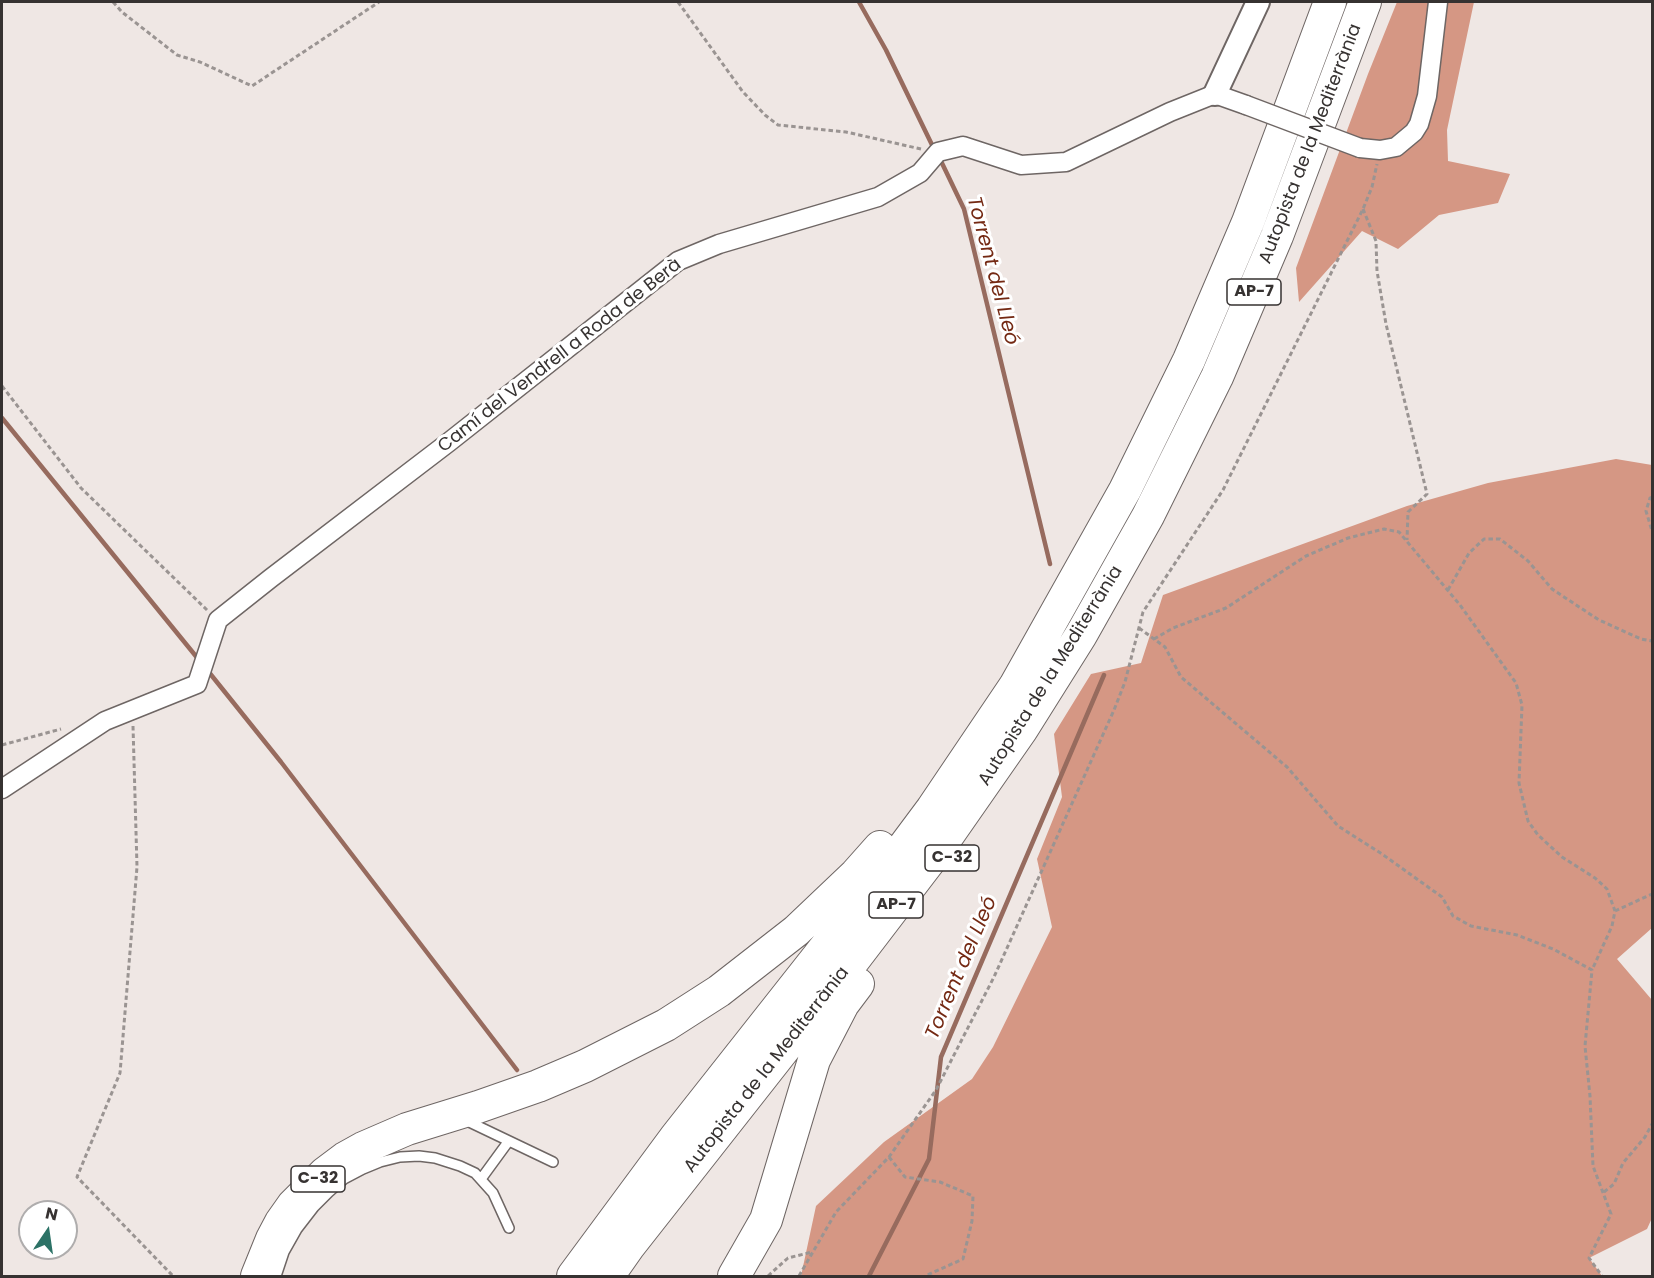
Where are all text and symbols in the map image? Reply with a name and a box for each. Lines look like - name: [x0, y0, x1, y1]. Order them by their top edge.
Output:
- street label: Autopista de la Mediterrània: [1255, 21, 1367, 267]
- water label: Torrent del Lleó: [961, 194, 1023, 348]
- street label: Camí del Vendrell a Roda de Berà: [434, 254, 686, 458]
- road number: AP-7: [1227, 279, 1281, 305]
- street label: Autopista de la Mediterrània: [974, 562, 1128, 790]
- road number: C-32: [925, 845, 979, 871]
- road number: AP-7: [869, 892, 923, 918]
- water label: Torrent del Lleó: [921, 893, 1003, 1043]
- street label: Autopista de la Mediterrània: [680, 963, 854, 1177]
- road number: C-32: [291, 1166, 345, 1192]
- north arrow: [18, 1200, 78, 1260]
- text: N: [43, 1201, 60, 1226]

